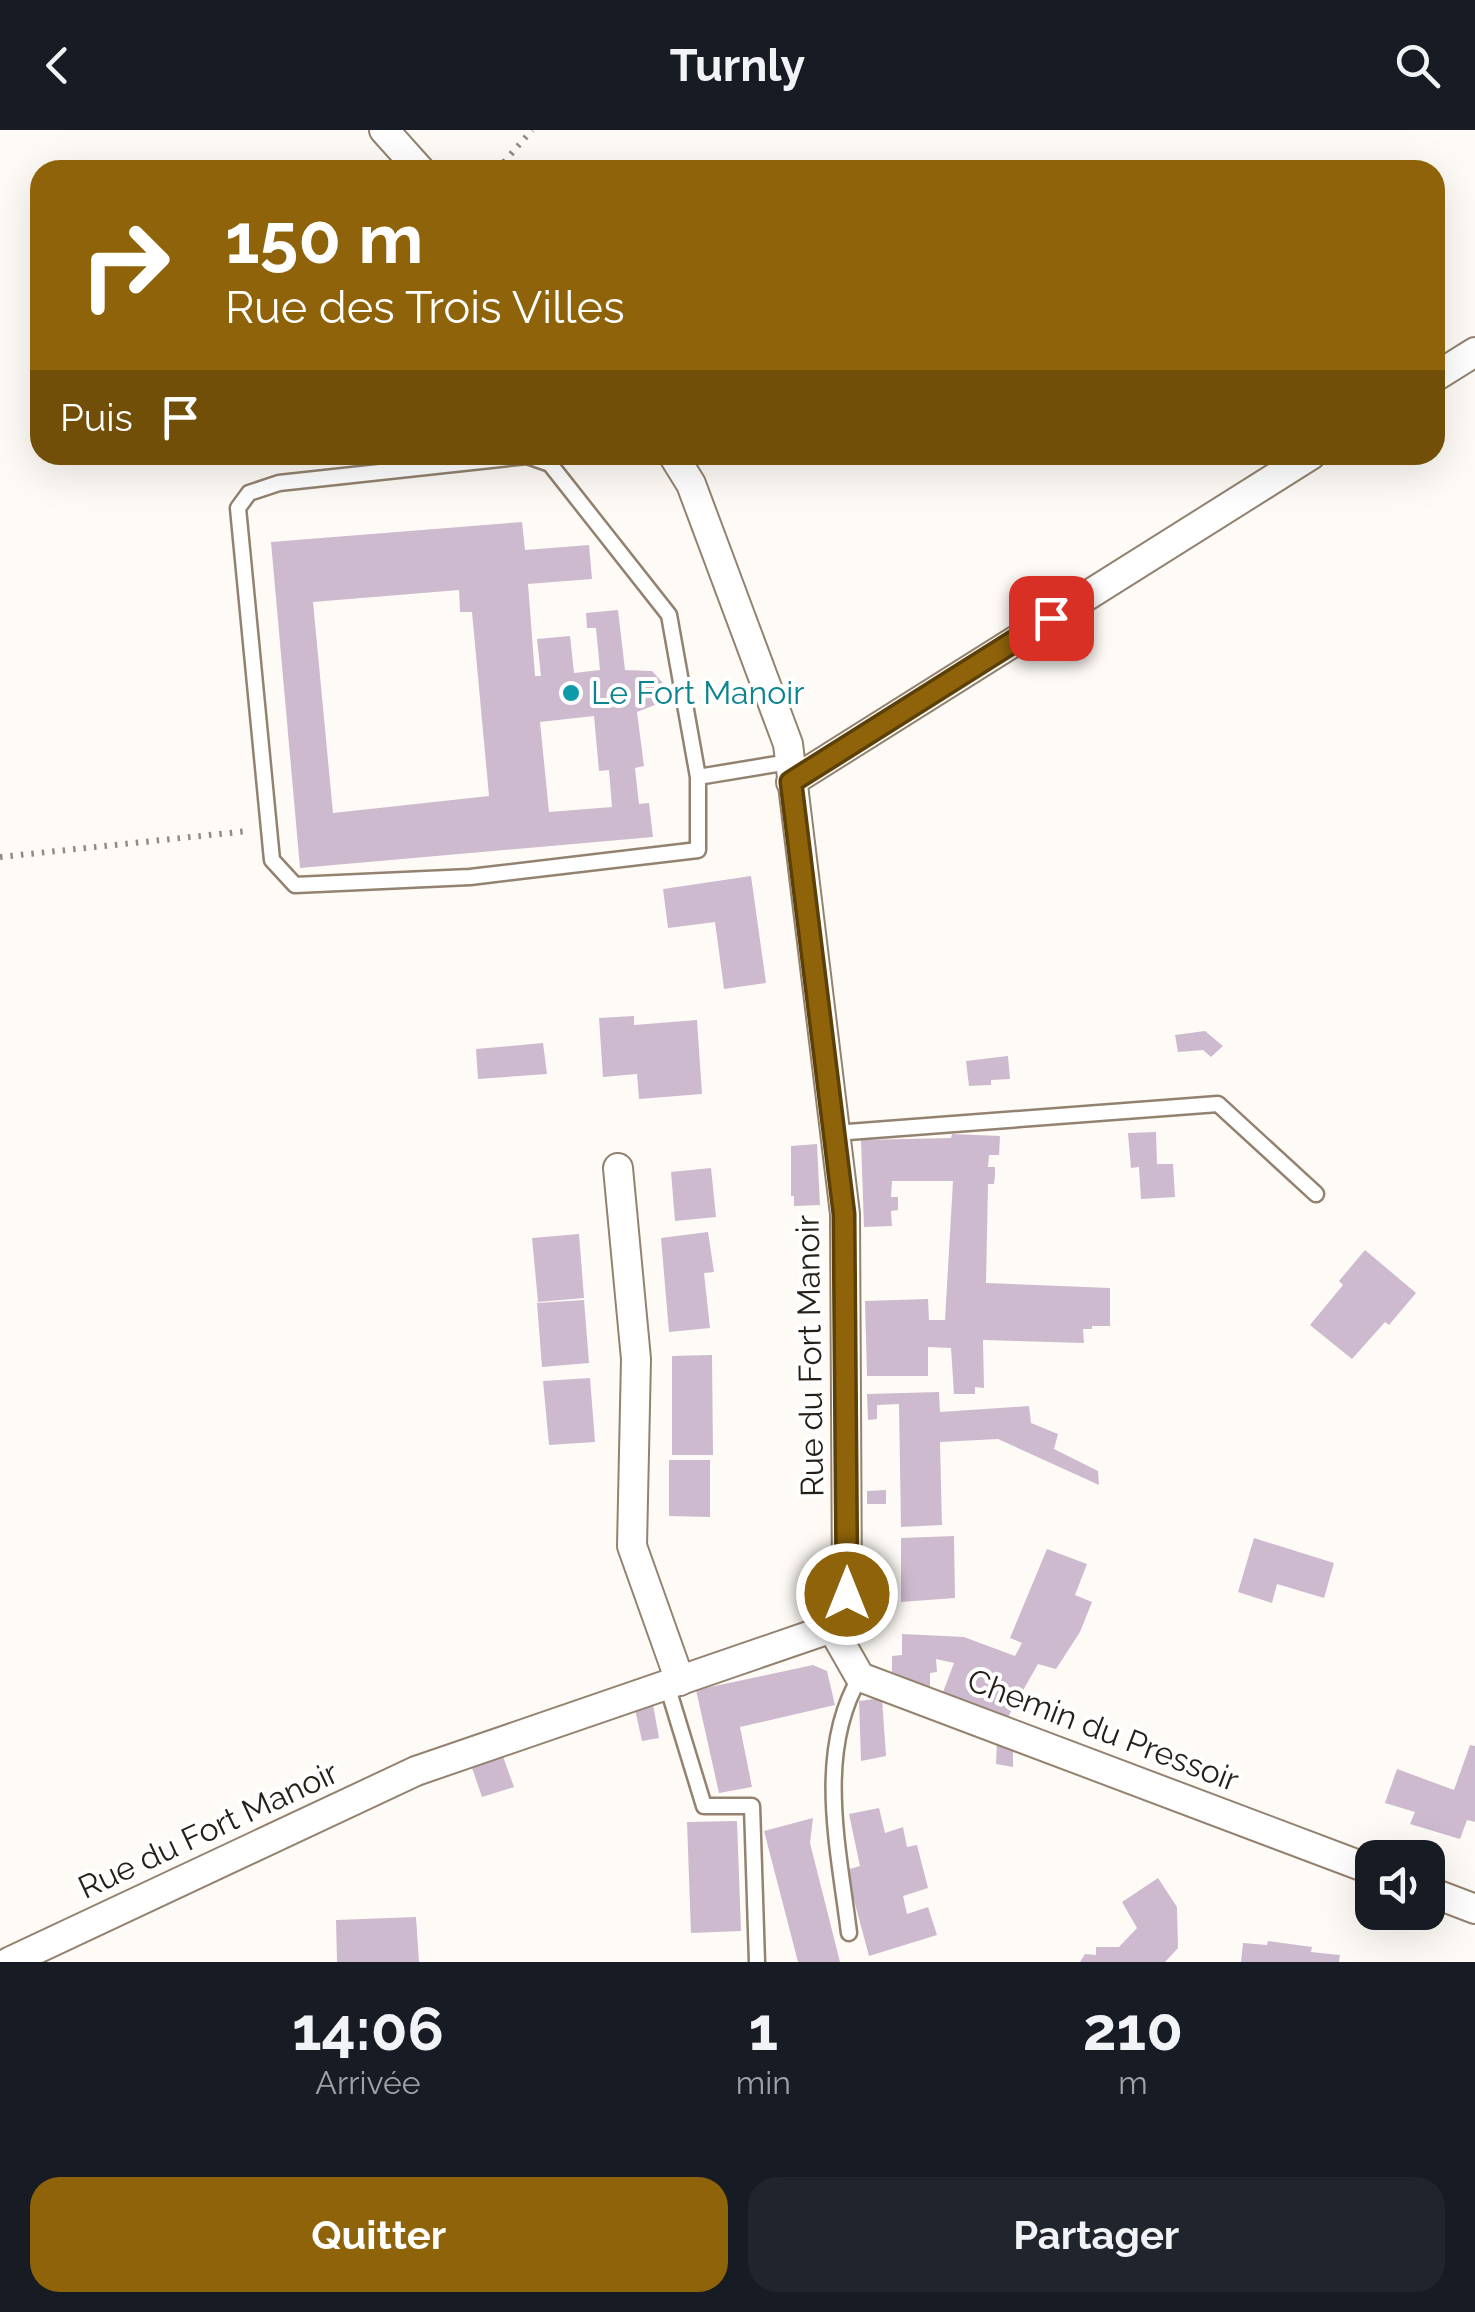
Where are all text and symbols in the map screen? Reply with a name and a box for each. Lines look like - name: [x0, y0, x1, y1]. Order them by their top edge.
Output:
- icon: back: [30, 38, 85, 93]
- icon: search: [1390, 38, 1445, 93]
- text: Turnly: [670, 39, 805, 92]
- text: 150 m: [225, 197, 423, 279]
- icon: right: [60, 200, 190, 330]
- text: Rue des Trois Villes: [225, 281, 625, 334]
- icon: arrive: [153, 390, 208, 445]
- text: Puis: [60, 395, 133, 440]
- pin: [1009, 576, 1094, 661]
- icon: arrive: [1024, 591, 1079, 646]
- place label: Le Fort Manoir: [591, 674, 804, 711]
- marker: Le Fort Manoir: [560, 682, 582, 704]
- street label: Rue du Fort Manoir: [789, 1215, 830, 1497]
- position arrow: [795, 1542, 899, 1646]
- street label: Chemin du Pressoir: [962, 1661, 1244, 1798]
- street label: Rue du Fort Manoir: [72, 1753, 343, 1906]
- map controls: [1355, 1840, 1445, 1930]
- button: sound: [1355, 1840, 1445, 1930]
- text: 14:06: [292, 1994, 444, 2064]
- text: 1: [749, 1994, 778, 2064]
- text: 210: [1083, 1994, 1183, 2064]
- text: Arrivée: [315, 2064, 420, 2101]
- text: min: [736, 2064, 791, 2101]
- text: m: [1118, 2064, 1148, 2101]
- button: Quitter: [30, 2177, 728, 2292]
- button: Partager: [748, 2177, 1445, 2292]

